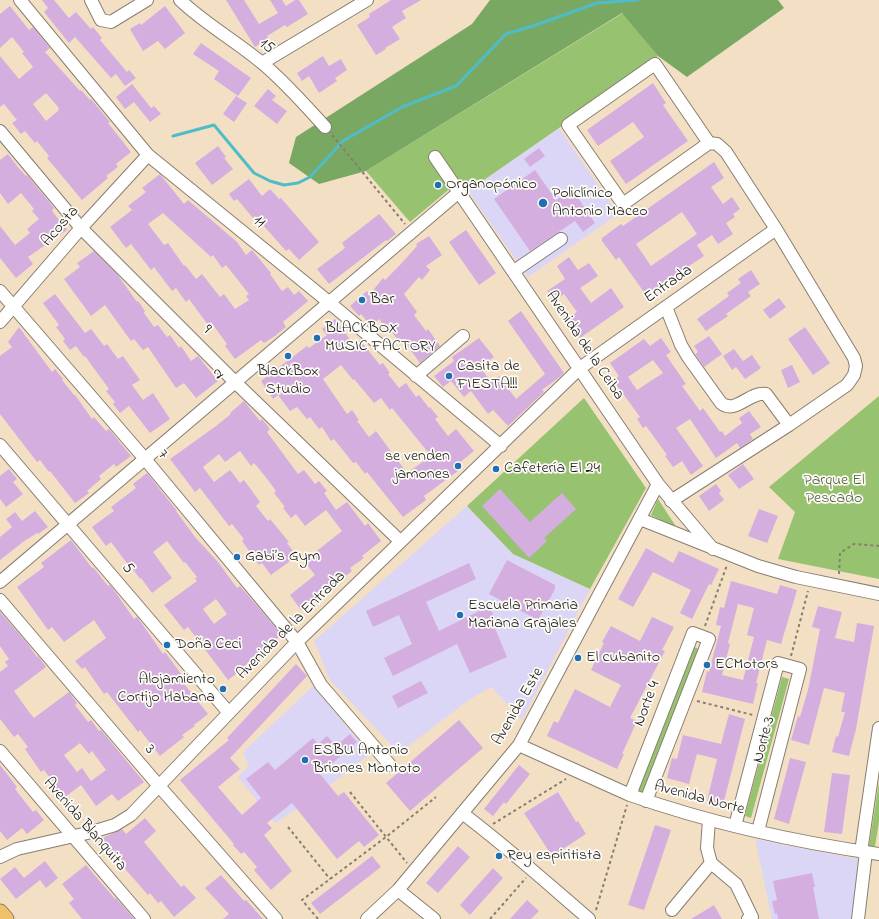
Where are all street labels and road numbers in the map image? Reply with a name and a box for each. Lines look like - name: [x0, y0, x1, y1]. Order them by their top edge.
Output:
- street label: 15: [254, 35, 278, 59]
- street label: Acosta: [38, 203, 84, 251]
- street label: 11: [248, 212, 268, 234]
- street label: Entrada: [641, 262, 697, 308]
- street label: Avenida de la Ceiba: [540, 288, 628, 404]
- street label: 9: [198, 322, 214, 338]
- street label: 2: [210, 365, 228, 385]
- street label: 7: [153, 446, 171, 464]
- street label: 5: [117, 559, 137, 579]
- street label: Avenida de la Entrada: [234, 568, 350, 684]
- street label: Avenida Este: [489, 665, 549, 749]
- street label: Norte 4: [631, 679, 665, 729]
- street label: Norte 3: [750, 715, 780, 765]
- street label: 3: [140, 741, 158, 759]
- street label: Avenida Blanquita: [38, 774, 130, 876]
- street label: Avenida Norte: [652, 778, 746, 820]

